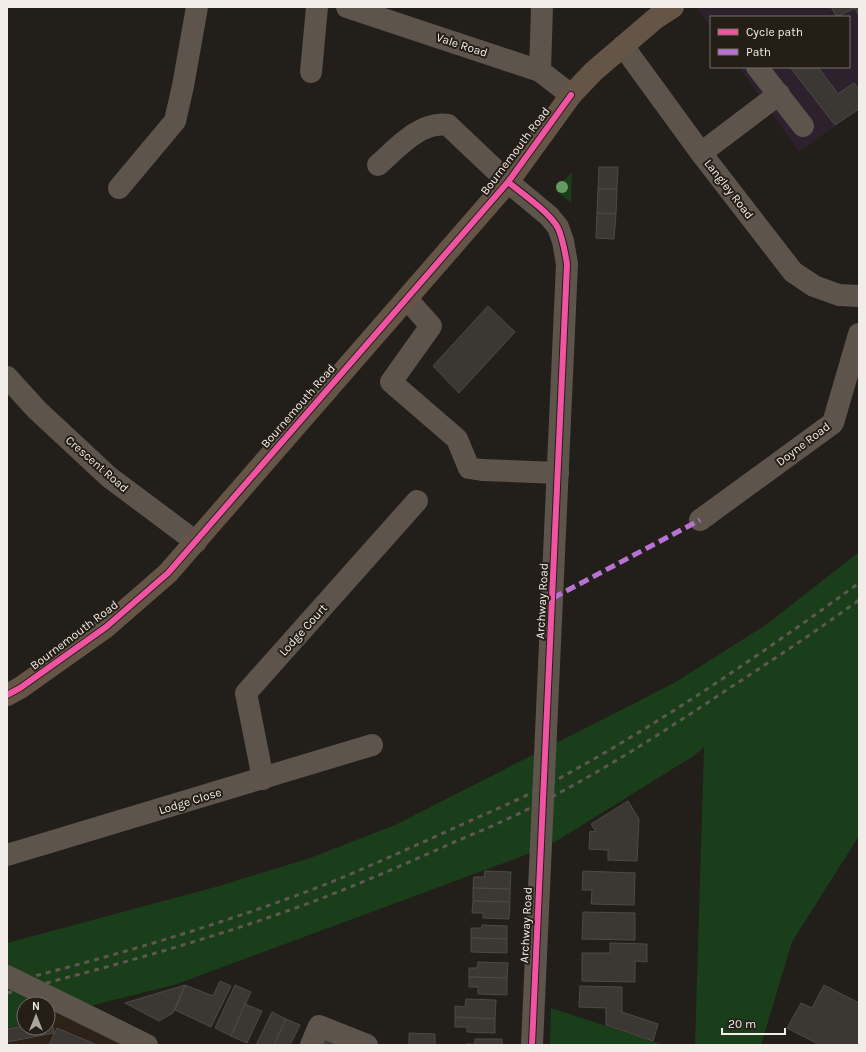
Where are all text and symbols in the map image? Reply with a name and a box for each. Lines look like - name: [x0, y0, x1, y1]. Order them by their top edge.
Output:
- legend: [710, 16, 850, 68]
- text: Cycle path: [746, 25, 803, 39]
- street label: Vale Road: [435, 30, 489, 60]
- text: Path: [746, 45, 771, 59]
- street label: Bournemouth Road: [477, 104, 553, 198]
- street label: Langley Road: [701, 156, 757, 222]
- street label: Bournemouth Road: [258, 361, 338, 451]
- street label: Doyne Road: [773, 419, 833, 469]
- street label: Crescent Road: [63, 433, 131, 495]
- street label: Archway Road: [533, 563, 551, 639]
- street label: Bournemouth Road: [27, 597, 121, 673]
- street label: Lodge Court: [276, 601, 330, 659]
- street label: Lodge Close: [157, 785, 223, 817]
- street label: Archway Road: [517, 887, 535, 963]
- north arrow: [16, 996, 56, 1036]
- text: N: [32, 1000, 40, 1013]
- scale bar: [722, 1010, 785, 1036]
- text: 20 m: [728, 1017, 756, 1031]

